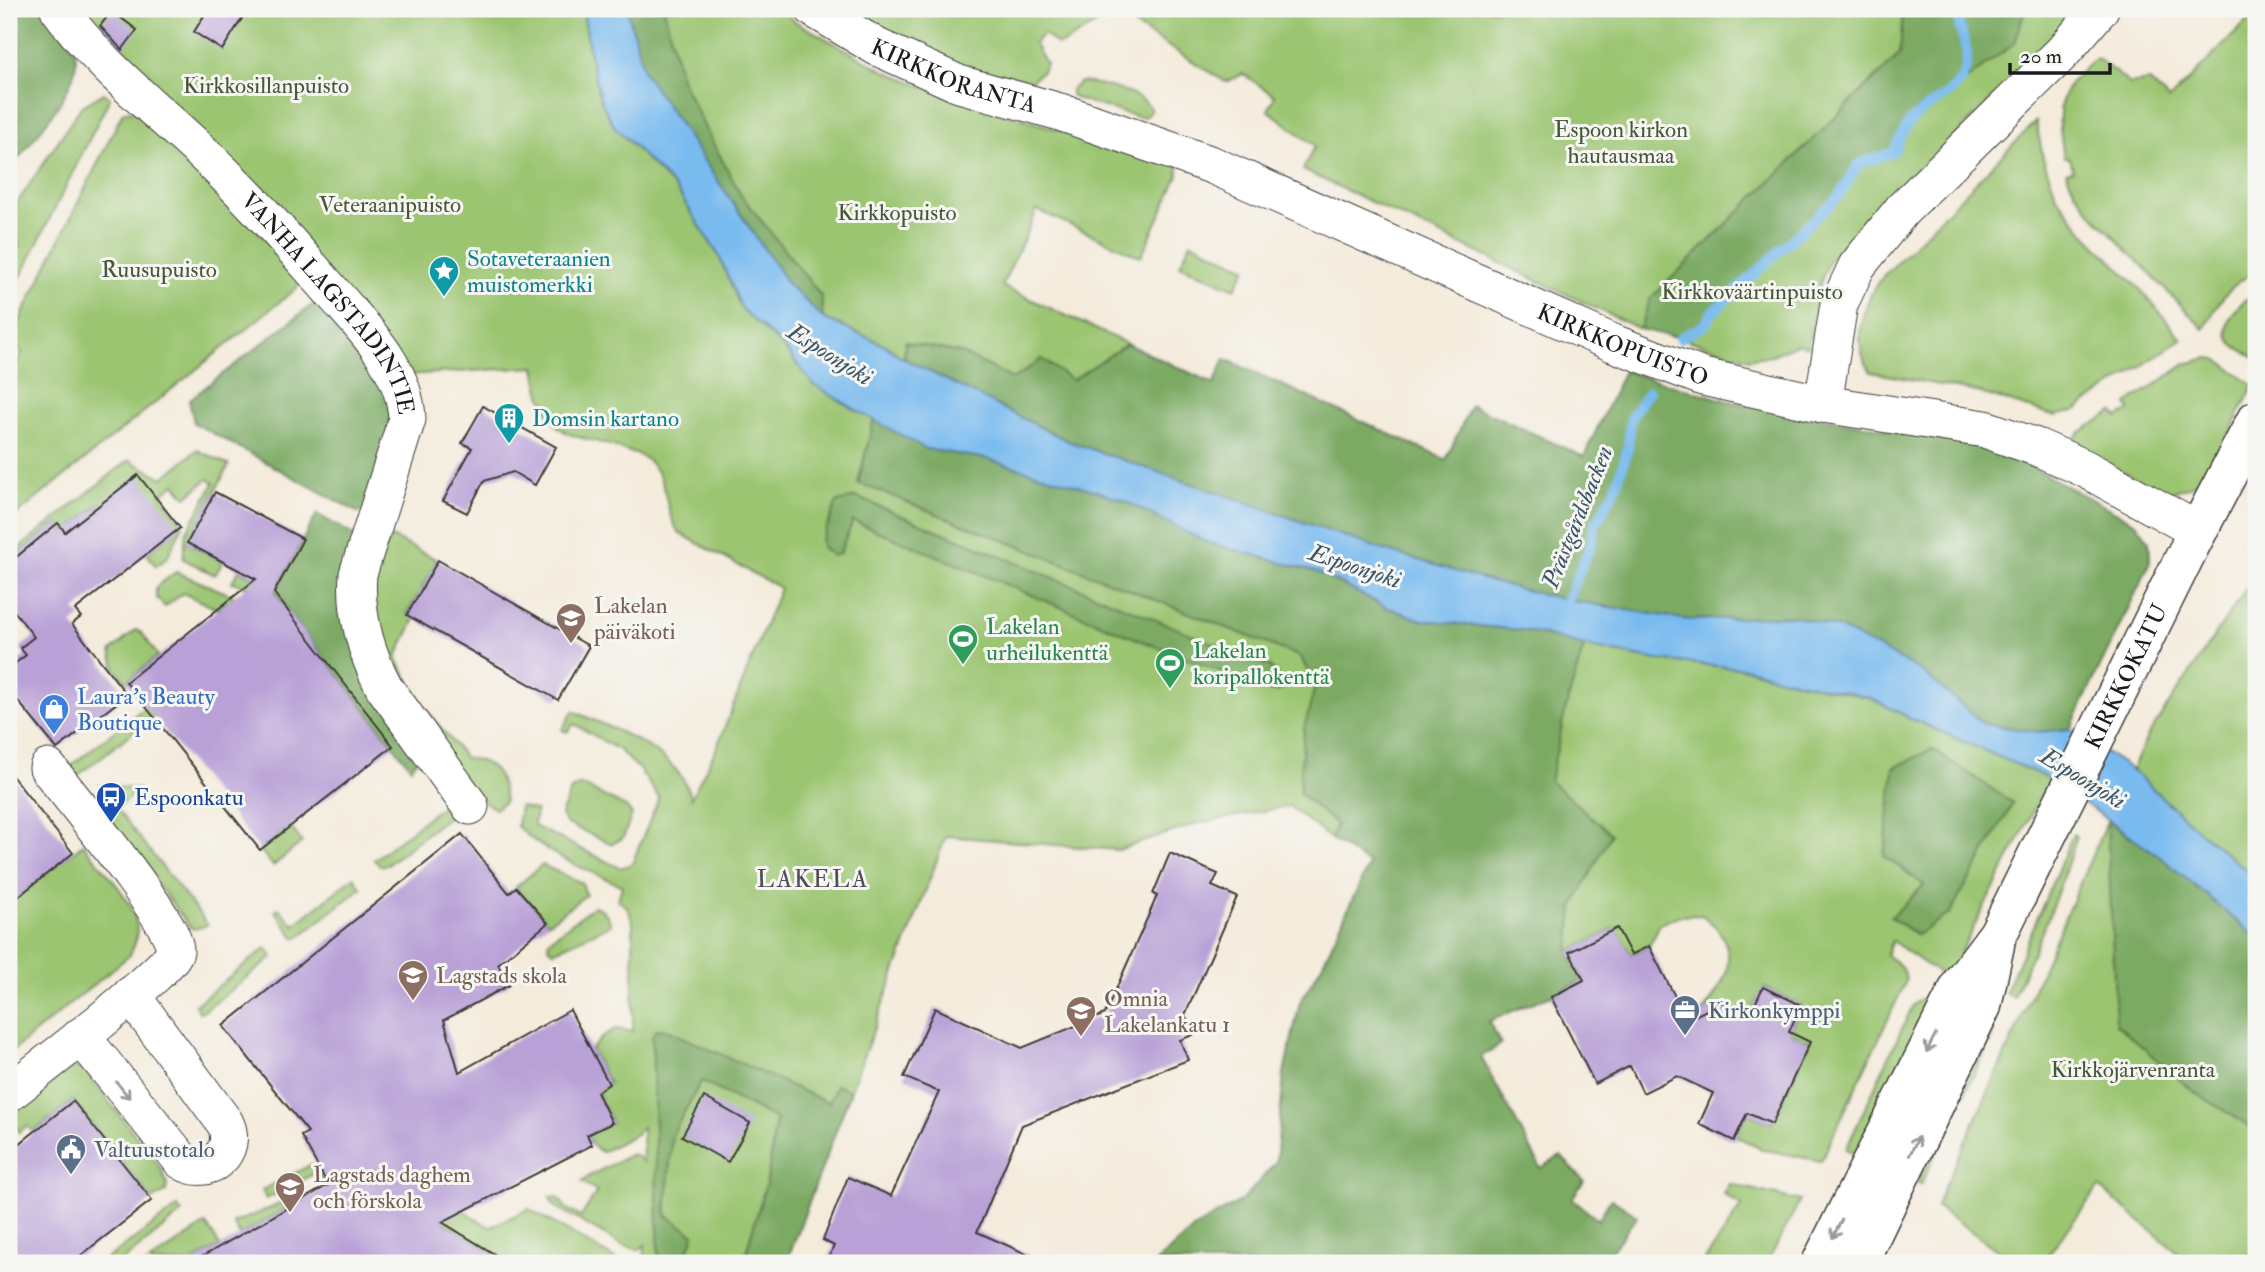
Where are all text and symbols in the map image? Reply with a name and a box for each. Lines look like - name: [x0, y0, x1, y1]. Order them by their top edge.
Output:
- street label: KIRKKORANTA: [866, 32, 1040, 120]
- scale bar: [2010, 32, 2109, 76]
- text: 20 m: [2020, 43, 2062, 70]
- park label: Kirkkosillanpuisto: [183, 71, 349, 101]
- park label: Espoon kirkon hautausmaa: [1554, 115, 1688, 170]
- street label: VANHA LAGSTADINTIE: [235, 186, 421, 416]
- park label: Veteraanipuisto: [319, 190, 461, 220]
- park label: Kirkkopuisto: [837, 198, 957, 228]
- place label: Sotaveteraanien muistomerkki: [467, 244, 611, 299]
- place icon: Sotaveteraanien muistomerkki: [427, 254, 461, 298]
- park label: Ruusupuisto: [101, 255, 217, 285]
- park label: Kirkkoväärtinpuisto: [1661, 277, 1843, 307]
- street label: KIRKKOPUISTO: [1533, 297, 1713, 393]
- water label: Espoonjoki: [780, 315, 879, 393]
- building icon: Domsin kartano: [492, 401, 526, 445]
- place label: Domsin kartano: [532, 404, 679, 433]
- water label: Prästgårdsbacken: [1534, 441, 1620, 594]
- water label: Espoonjoki: [1303, 536, 1405, 596]
- place label: Lakelan päiväkoti: [593, 591, 676, 647]
- street label: KIRKKOKATU: [2078, 599, 2174, 754]
- school or university icon: Lakelan päiväkoti: [554, 601, 588, 645]
- place label: Lakelan urheilukenttä: [986, 612, 1109, 667]
- sports icon: Lakelan urheilukenttä: [946, 622, 980, 666]
- place label: Lakelan koripallokenttä: [1193, 636, 1330, 692]
- sports icon: Lakelan koripallokenttä: [1153, 646, 1187, 690]
- place label: Laura's Beauty Boutique: [77, 682, 216, 737]
- shop icon: Laura's Beauty Boutique: [37, 692, 71, 736]
- water label: Espoonjoki: [2032, 740, 2132, 816]
- bus stop icon: Espoonkatu: [94, 780, 128, 824]
- place label: Espoonkatu: [134, 783, 244, 813]
- district label: LAKELA: [757, 864, 869, 895]
- school or university icon: Lagstads skola: [396, 958, 430, 1002]
- place label: Lagstads skola: [436, 961, 568, 990]
- place label: Omnia Lakelankatu 1: [1104, 984, 1230, 1039]
- office icon: Kirkonkymppi: [1668, 993, 1702, 1037]
- school or university icon: Omnia Lakelankatu 1: [1064, 994, 1098, 1038]
- place label: Kirkonkymppi: [1708, 996, 1840, 1026]
- one-way arrow: [1924, 1032, 1938, 1053]
- park label: Kirkkojärvenranta: [2051, 1055, 2216, 1084]
- one-way arrow: [116, 1081, 131, 1099]
- public building icon: Valtuustotalo: [54, 1132, 88, 1176]
- place label: Valtuustotalo: [94, 1135, 215, 1164]
- one-way arrow: [1908, 1136, 1922, 1157]
- place label: Lagstads daghem och förskola: [313, 1160, 471, 1215]
- school or university icon: Lagstads daghem och förskola: [273, 1170, 307, 1214]
- one-way arrow: [1830, 1218, 1844, 1239]

